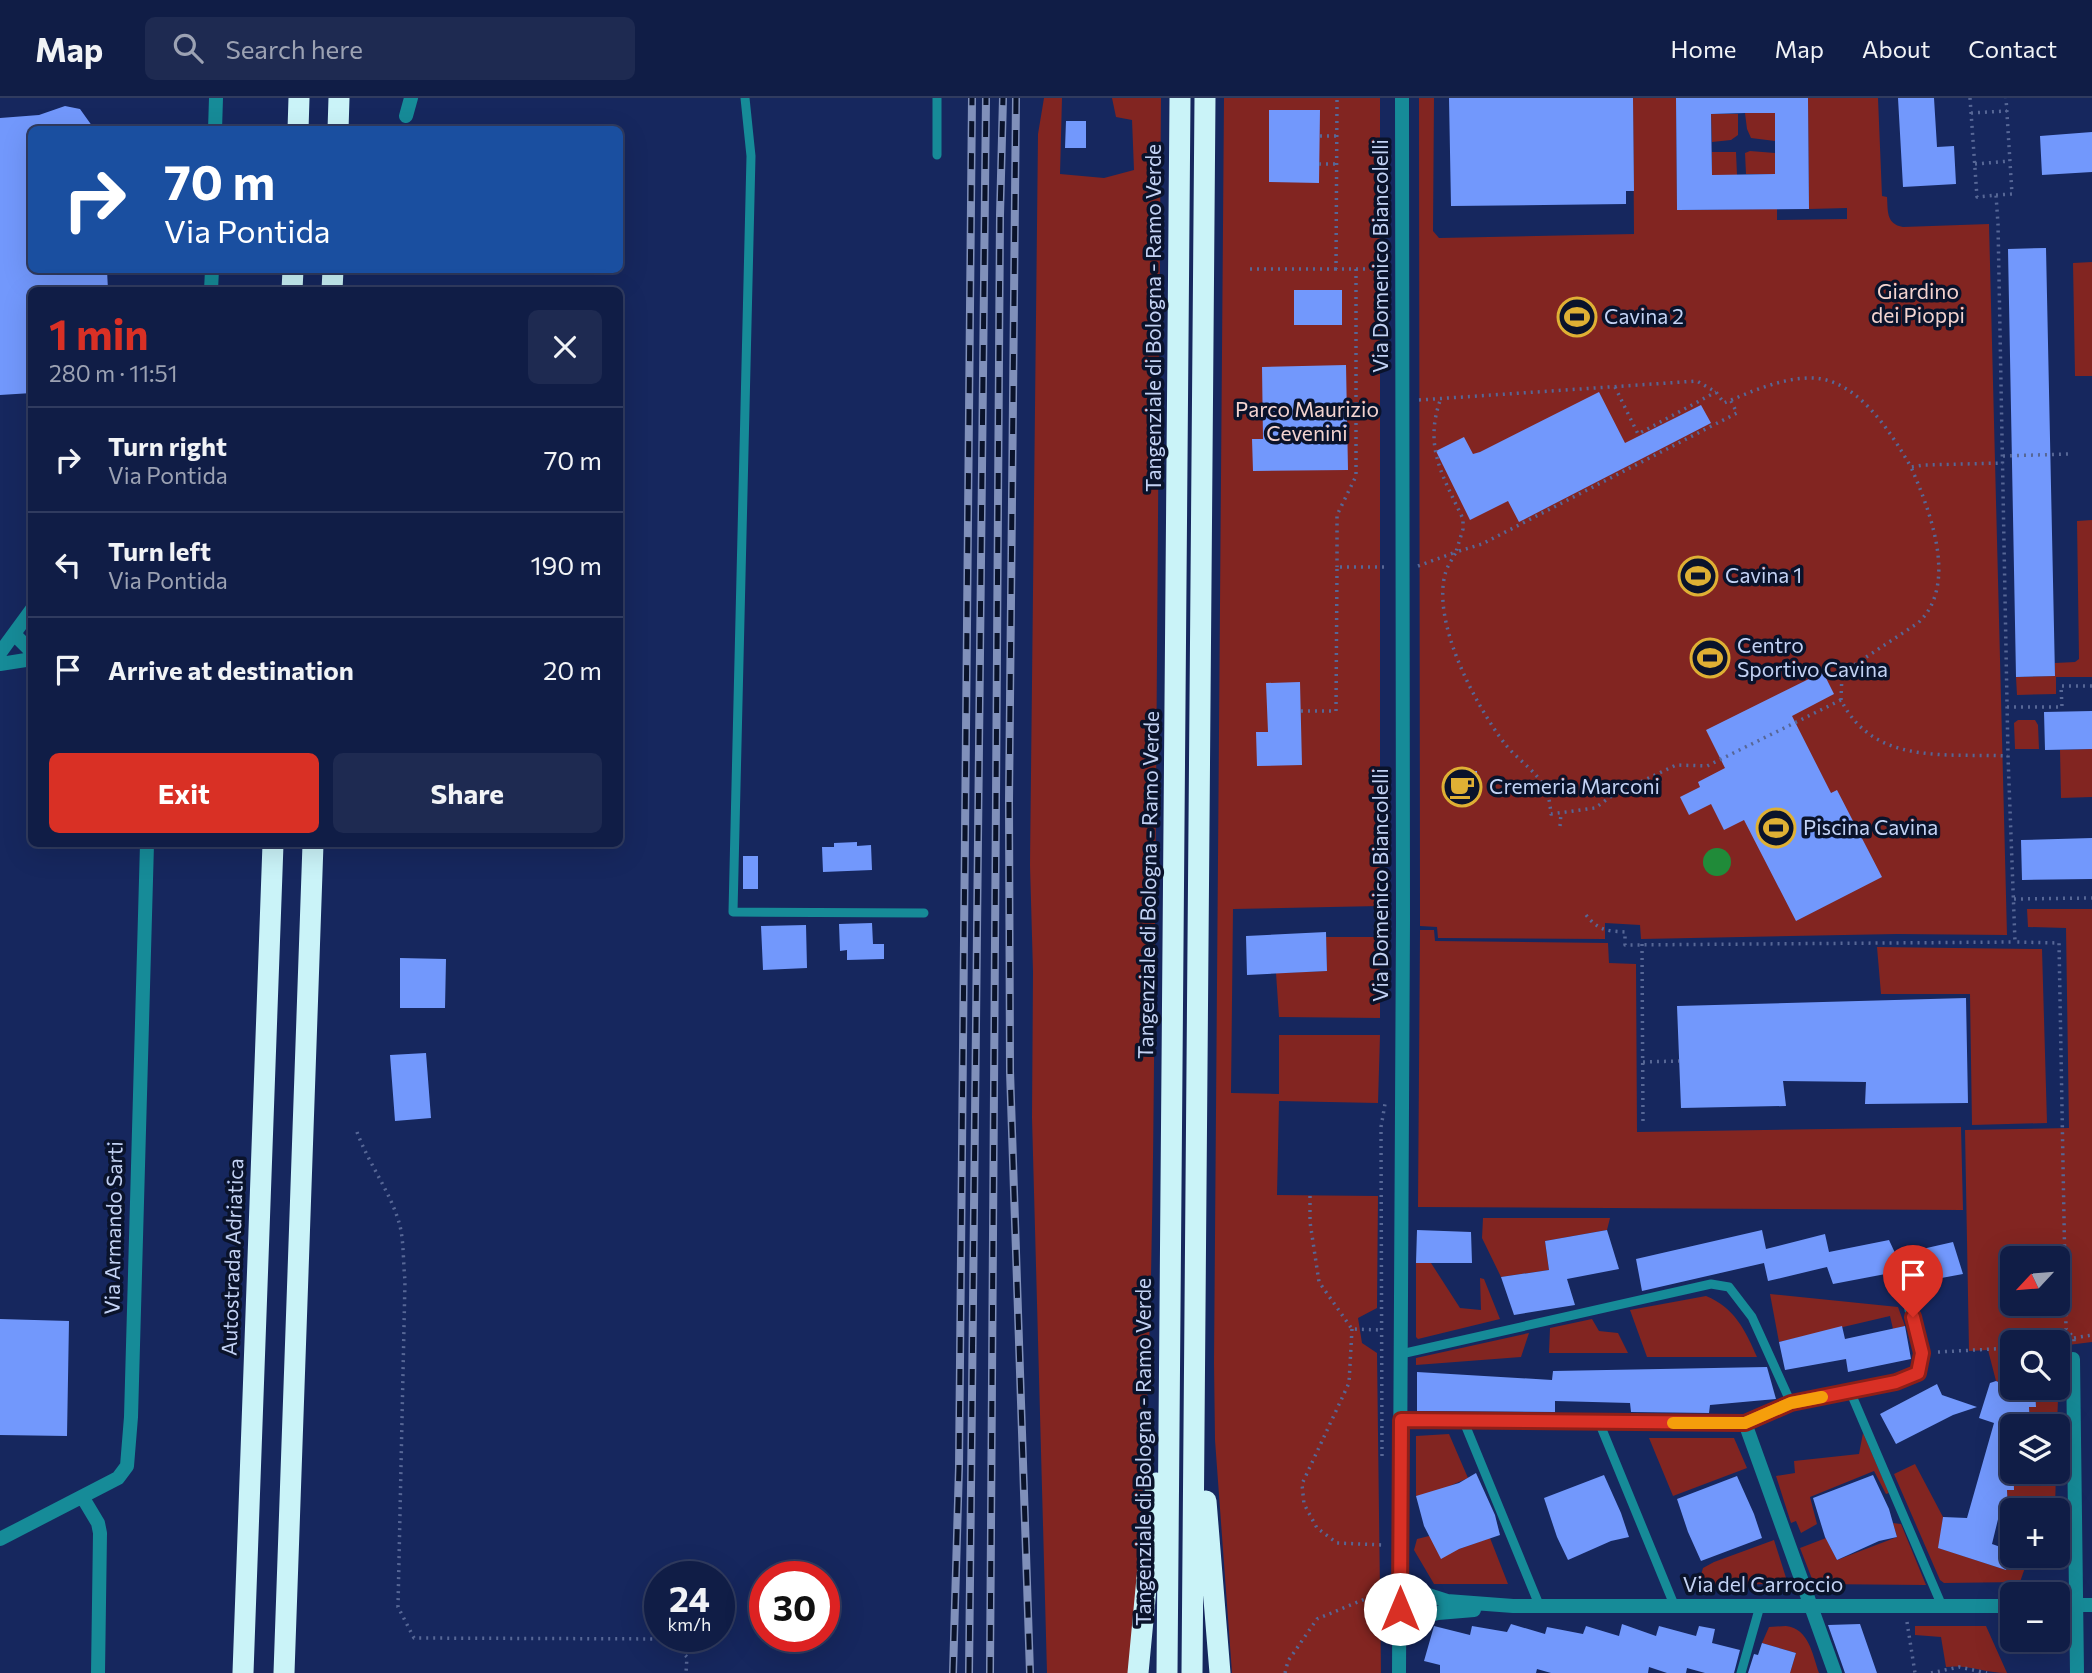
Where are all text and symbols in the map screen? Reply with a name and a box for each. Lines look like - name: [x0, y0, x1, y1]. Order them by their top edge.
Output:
- search box: [145, 17, 635, 80]
- text: Map: [35, 28, 103, 69]
- icon: search: [169, 29, 207, 67]
- text: Search here: [225, 33, 363, 64]
- text: Home: [1671, 34, 1737, 63]
- text: Map: [1775, 34, 1824, 63]
- text: About: [1862, 34, 1930, 63]
- text: Contact: [1968, 34, 2057, 63]
- street label: Via Domenico Biancolelli: [1367, 139, 1392, 373]
- street label: Tangenziale di Bologna - Ramo Verde: [1140, 144, 1165, 492]
- text: 70 m: [164, 150, 275, 210]
- icon: right: [49, 154, 140, 245]
- text: Via Pontida: [164, 210, 331, 250]
- park label: Giardino dei Pioppi: [1871, 278, 1965, 327]
- sports icon: Cavina 2: [1556, 296, 1598, 338]
- place label: Cavina 2: [1604, 303, 1684, 328]
- text: 1 min: [49, 307, 149, 359]
- button: close: [528, 310, 602, 384]
- text: 280 m · 11:51: [49, 359, 178, 387]
- park label: Parco Maurizio Cevenini: [1235, 396, 1379, 445]
- text: Turn right: [108, 430, 227, 461]
- icon: right: [49, 441, 87, 479]
- text: 70 m: [544, 444, 602, 475]
- text: Via Pontida: [108, 461, 228, 489]
- text: Turn left: [108, 535, 211, 566]
- icon: left: [49, 546, 87, 584]
- text: 190 m: [530, 549, 602, 580]
- sports icon: Cavina 1: [1677, 555, 1719, 597]
- place label: Cavina 1: [1725, 562, 1802, 587]
- text: Via Pontida: [108, 566, 228, 594]
- place label: Centro Sportivo Cavina: [1737, 632, 1888, 681]
- sports icon: Centro Sportivo Cavina: [1689, 637, 1731, 679]
- icon: arrive: [49, 651, 87, 689]
- text: Arrive at destination: [108, 654, 354, 685]
- text: 20 m: [543, 654, 602, 685]
- street label: Tangenziale di Bologna - Ramo Verde: [1132, 711, 1163, 1059]
- button: Exit: [49, 753, 319, 833]
- button: Share: [333, 753, 602, 833]
- cafe icon: Cremeria Marconi: [1441, 766, 1483, 808]
- street label: Via Domenico Biancolelli: [1367, 768, 1392, 1002]
- place label: Cremeria Marconi: [1489, 773, 1660, 798]
- sports icon: Piscina Cavina: [1755, 807, 1797, 849]
- place label: Piscina Cavina: [1803, 814, 1938, 839]
- street label: Via Armando Sarti: [98, 1141, 127, 1315]
- street label: Autostrada Adriatica: [216, 1158, 247, 1356]
- pin: [1883, 1245, 1943, 1317]
- north arrow: [2000, 1246, 2070, 1316]
- map controls: [2000, 1246, 2070, 1652]
- icon: arrive: [1894, 1256, 1932, 1294]
- street label: Tangenziale di Bologna - Ramo Verde: [1130, 1278, 1155, 1626]
- button: search: [2000, 1330, 2070, 1400]
- button: layers: [2000, 1414, 2070, 1484]
- button: +: [2000, 1498, 2070, 1568]
- speed limit sign: 30: [749, 1561, 840, 1652]
- street label: Via del Carroccio: [1683, 1571, 1843, 1596]
- position arrow: [1363, 1572, 1437, 1646]
- text: 24: [669, 1576, 710, 1619]
- button: −: [2000, 1582, 2070, 1652]
- text: km/h: [668, 1613, 711, 1635]

